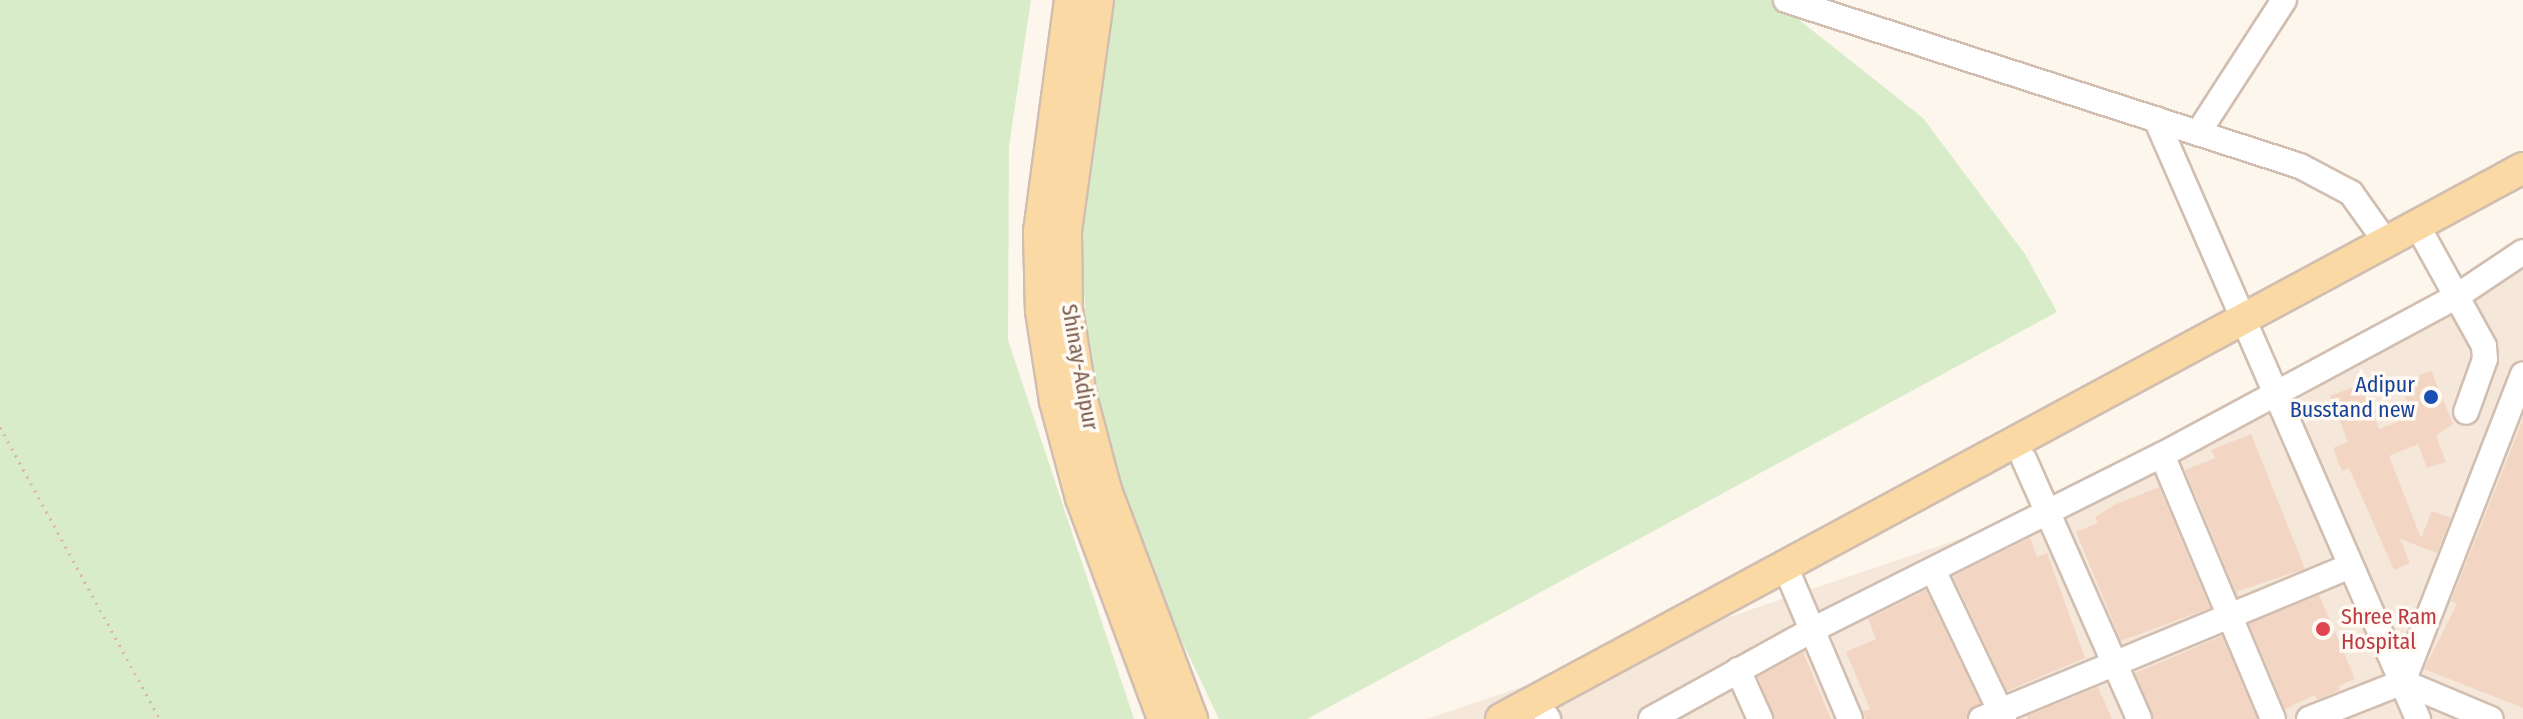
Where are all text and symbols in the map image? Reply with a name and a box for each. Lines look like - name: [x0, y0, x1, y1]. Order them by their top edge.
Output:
- street label: Shinay-Adipur: [1056, 302, 1104, 432]
- place label: Adipur Busstand new: [2290, 371, 2415, 422]
- marker: Adipur Busstand new: [2422, 388, 2440, 406]
- place label: Shree Ram Hospital: [2341, 603, 2437, 654]
- marker: Shree Ram Hospital: [2312, 618, 2334, 640]

